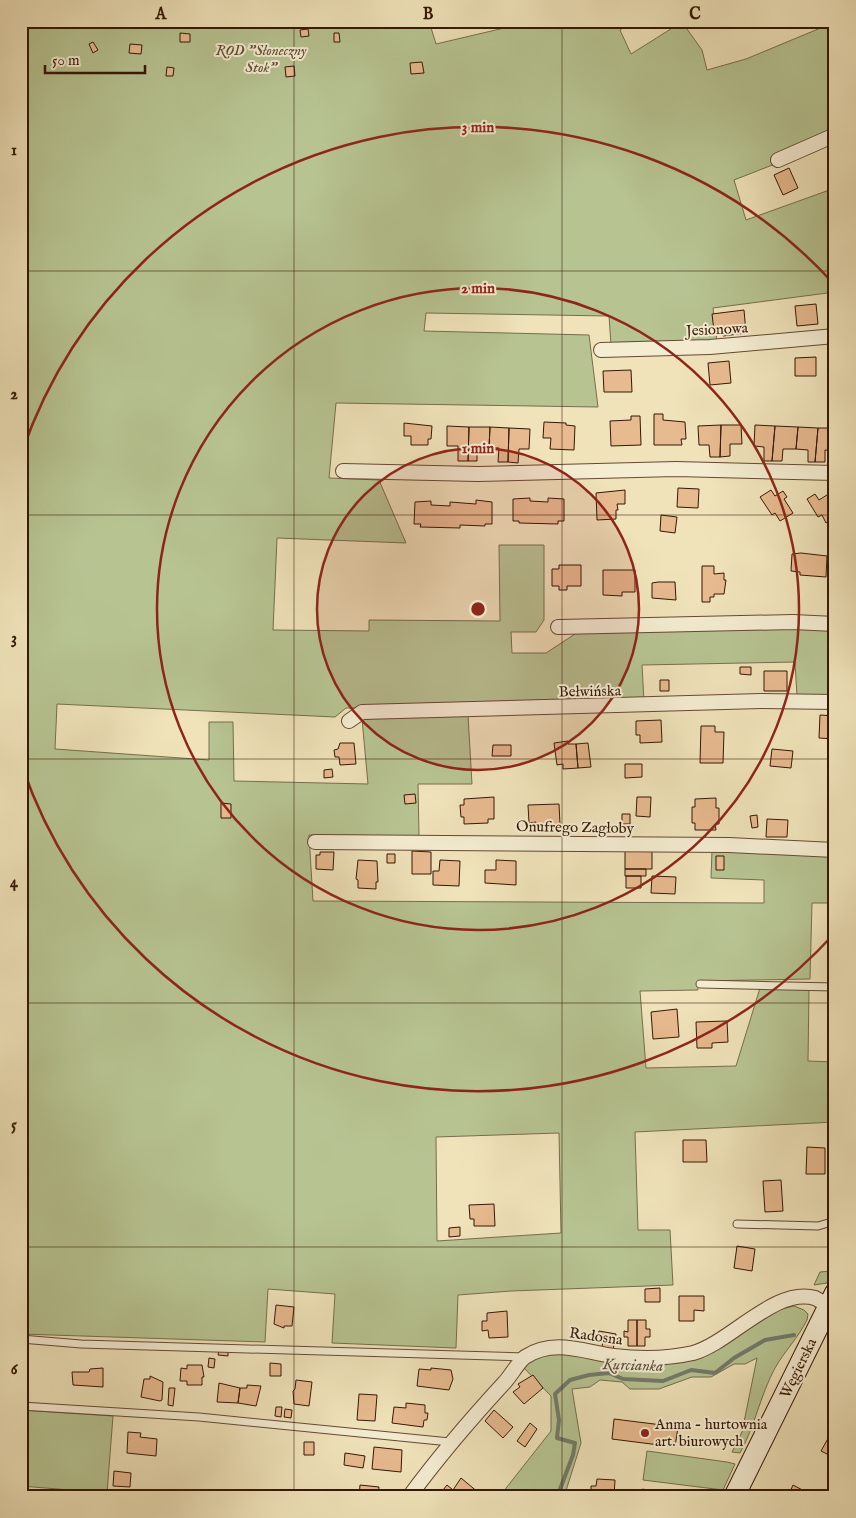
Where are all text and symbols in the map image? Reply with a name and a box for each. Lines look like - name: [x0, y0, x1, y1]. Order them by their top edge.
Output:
- text: A: [155, 5, 168, 25]
- text: B: [423, 5, 434, 25]
- text: C: [689, 5, 701, 25]
- park label: ROD "Słoneczny Stok": [216, 41, 307, 77]
- scale bar: [45, 42, 145, 74]
- text: 50 m: [52, 51, 80, 70]
- text: 3 min: [462, 118, 494, 137]
- text: 1: [11, 141, 17, 161]
- text: 2 min: [461, 279, 495, 298]
- street label: Jesionowa: [684, 318, 749, 341]
- text: 2: [10, 385, 18, 405]
- text: 1 min: [462, 439, 494, 458]
- centre of rings: [469, 600, 487, 618]
- text: 3: [11, 629, 17, 649]
- street label: Bełwińska: [559, 681, 622, 702]
- street label: Onufrego Zagłoby: [516, 817, 635, 838]
- text: 4: [10, 873, 19, 893]
- text: 5: [11, 1116, 17, 1136]
- street label: Radosna: [568, 1323, 624, 1350]
- street label: Węgierska: [776, 1335, 821, 1401]
- water label: Kurcianka: [601, 1355, 664, 1377]
- text: 6: [11, 1360, 19, 1380]
- place label: Anma - hurtownia art. biurowych: [654, 1415, 768, 1451]
- marker: Anma - hurtownia art. biurowych: [639, 1427, 651, 1439]

